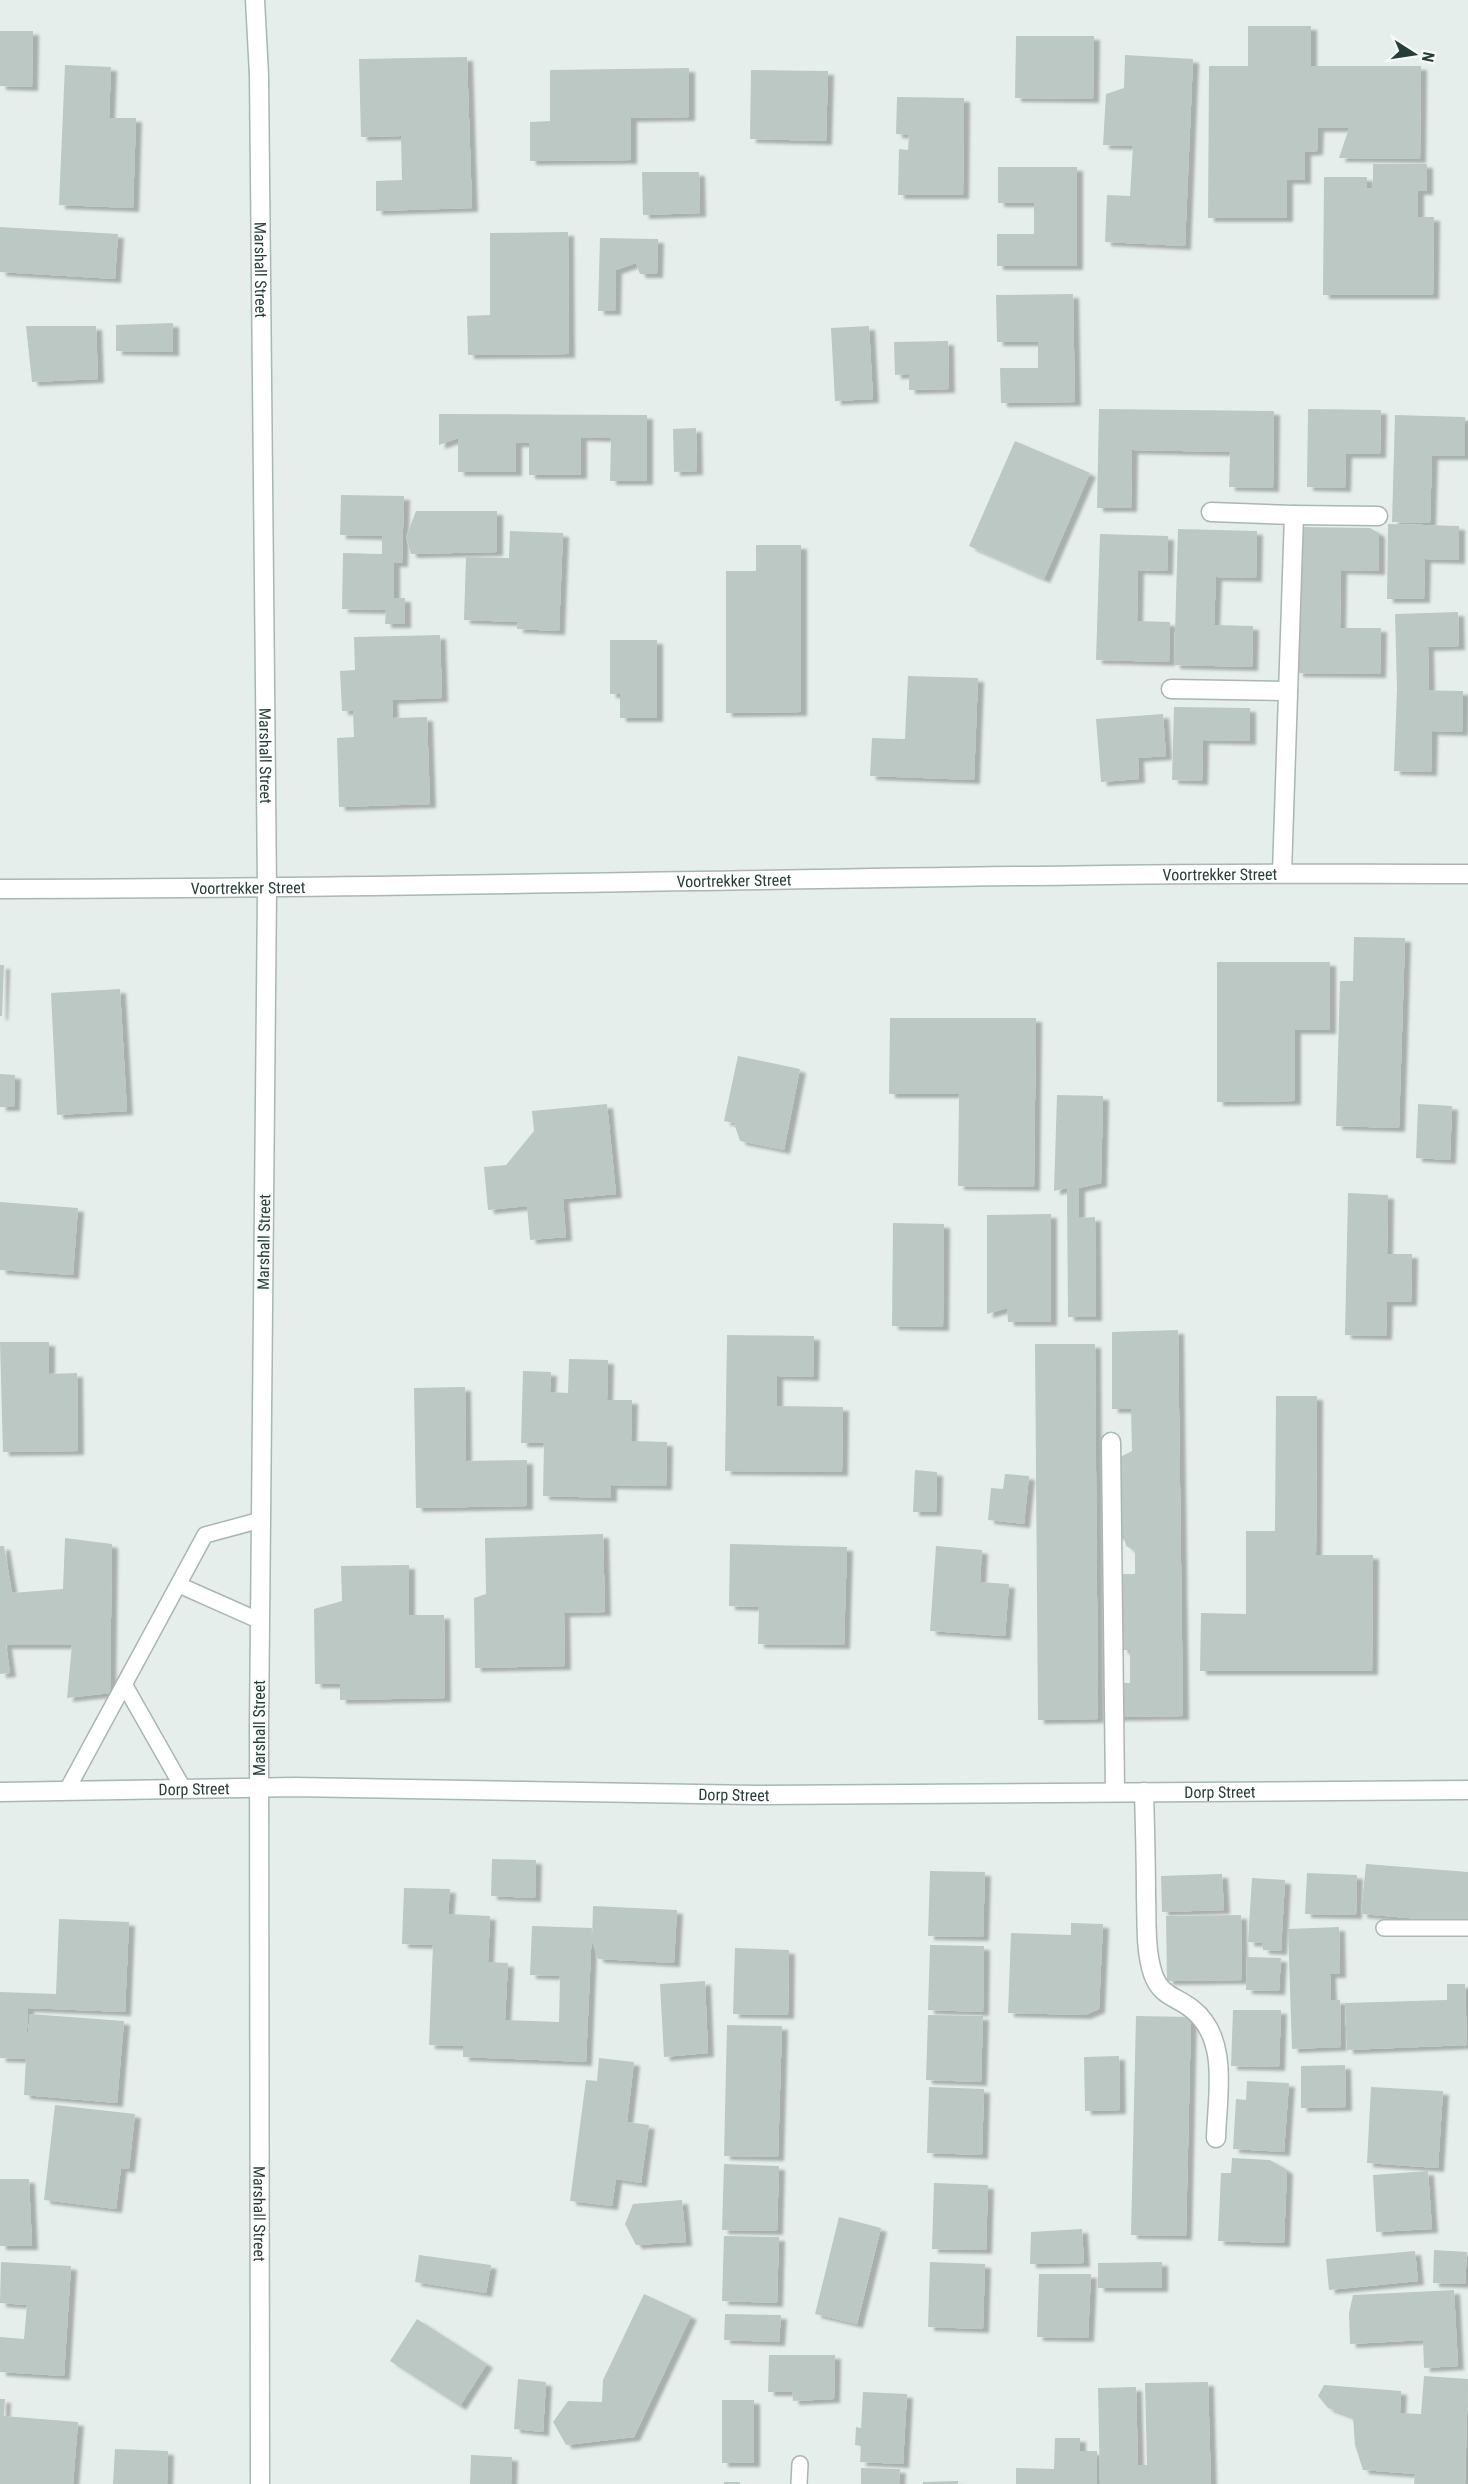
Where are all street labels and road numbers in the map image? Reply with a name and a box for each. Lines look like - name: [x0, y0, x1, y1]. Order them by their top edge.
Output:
- street label: Marshall Street: [251, 222, 271, 318]
- street label: Marshall Street: [256, 708, 276, 804]
- street label: Voortrekker Street: [1162, 864, 1278, 884]
- street label: Voortrekker Street: [676, 870, 792, 891]
- street label: Voortrekker Street: [191, 878, 306, 898]
- street label: Marshall Street: [254, 1194, 274, 1290]
- street label: Marshall Street: [250, 1680, 269, 1776]
- street label: Dorp Street: [158, 1779, 230, 1799]
- street label: Dorp Street: [1184, 1782, 1256, 1801]
- street label: Dorp Street: [698, 1784, 770, 1805]
- street label: Marshall Street: [250, 2166, 269, 2262]

